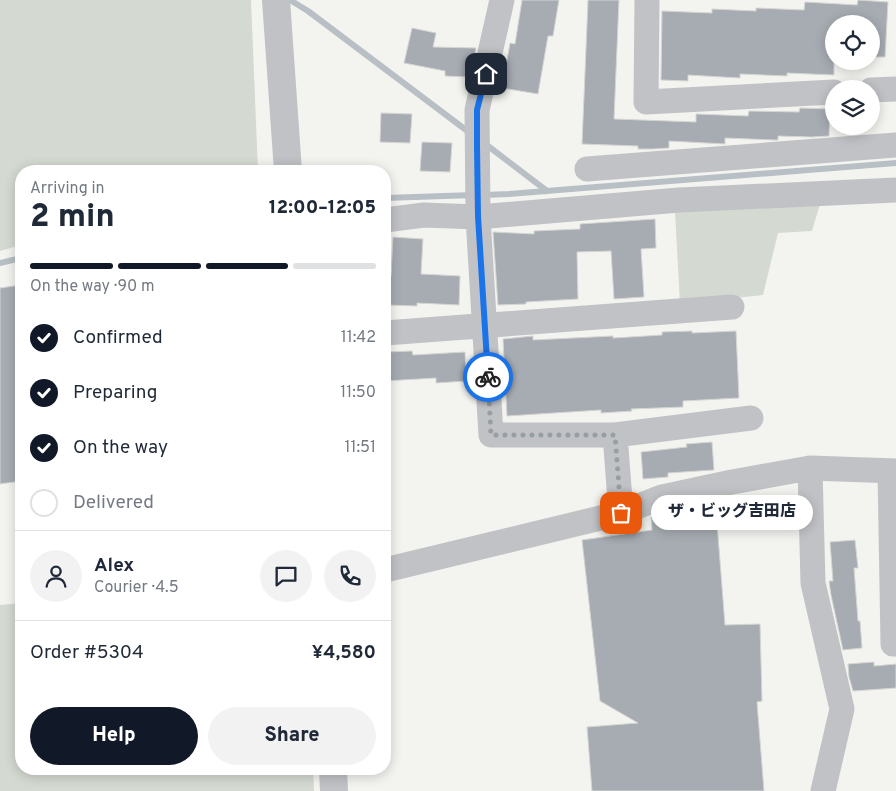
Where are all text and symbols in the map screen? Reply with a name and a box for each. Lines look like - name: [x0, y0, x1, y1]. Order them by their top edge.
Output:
- map controls: [825, 15, 880, 135]
- button: locate: [825, 15, 880, 70]
- pin: [465, 53, 507, 95]
- icon: home: [472, 60, 500, 88]
- button: layers: [825, 80, 880, 135]
- text: Arriving in: [30, 179, 105, 199]
- text: 12:00–12:05: [269, 196, 376, 220]
- text: 2 min: [30, 198, 115, 238]
- text: On the way · 90 m: [30, 277, 155, 297]
- icon: check: [30, 324, 58, 352]
- text: Confirmed: [73, 326, 163, 350]
- text: 11:42: [341, 328, 376, 348]
- courier: [463, 352, 513, 402]
- icon: bike: [474, 363, 502, 391]
- icon: check: [30, 379, 58, 407]
- text: Preparing: [73, 381, 157, 405]
- text: 11:50: [340, 383, 376, 403]
- icon: check: [30, 434, 58, 462]
- text: On the way: [73, 436, 168, 460]
- text: 11:51: [345, 438, 376, 458]
- text: Delivered: [73, 491, 154, 515]
- pin: [600, 492, 642, 534]
- callout: ザ・ビッグ吉田店: [651, 496, 814, 530]
- icon: bag: [607, 499, 635, 527]
- text: ザ・ビッグ吉田店: [668, 502, 796, 522]
- button: person: [30, 550, 82, 602]
- button: chat: [260, 550, 312, 602]
- button: phone: [324, 550, 376, 602]
- text: Alex: [94, 554, 134, 578]
- text: Courier · 4.5: [94, 578, 179, 598]
- text: Order #5304: [30, 641, 144, 665]
- text: ¥4,580: [312, 641, 376, 665]
- button: Help: [30, 707, 198, 765]
- button: Share: [208, 707, 376, 765]

